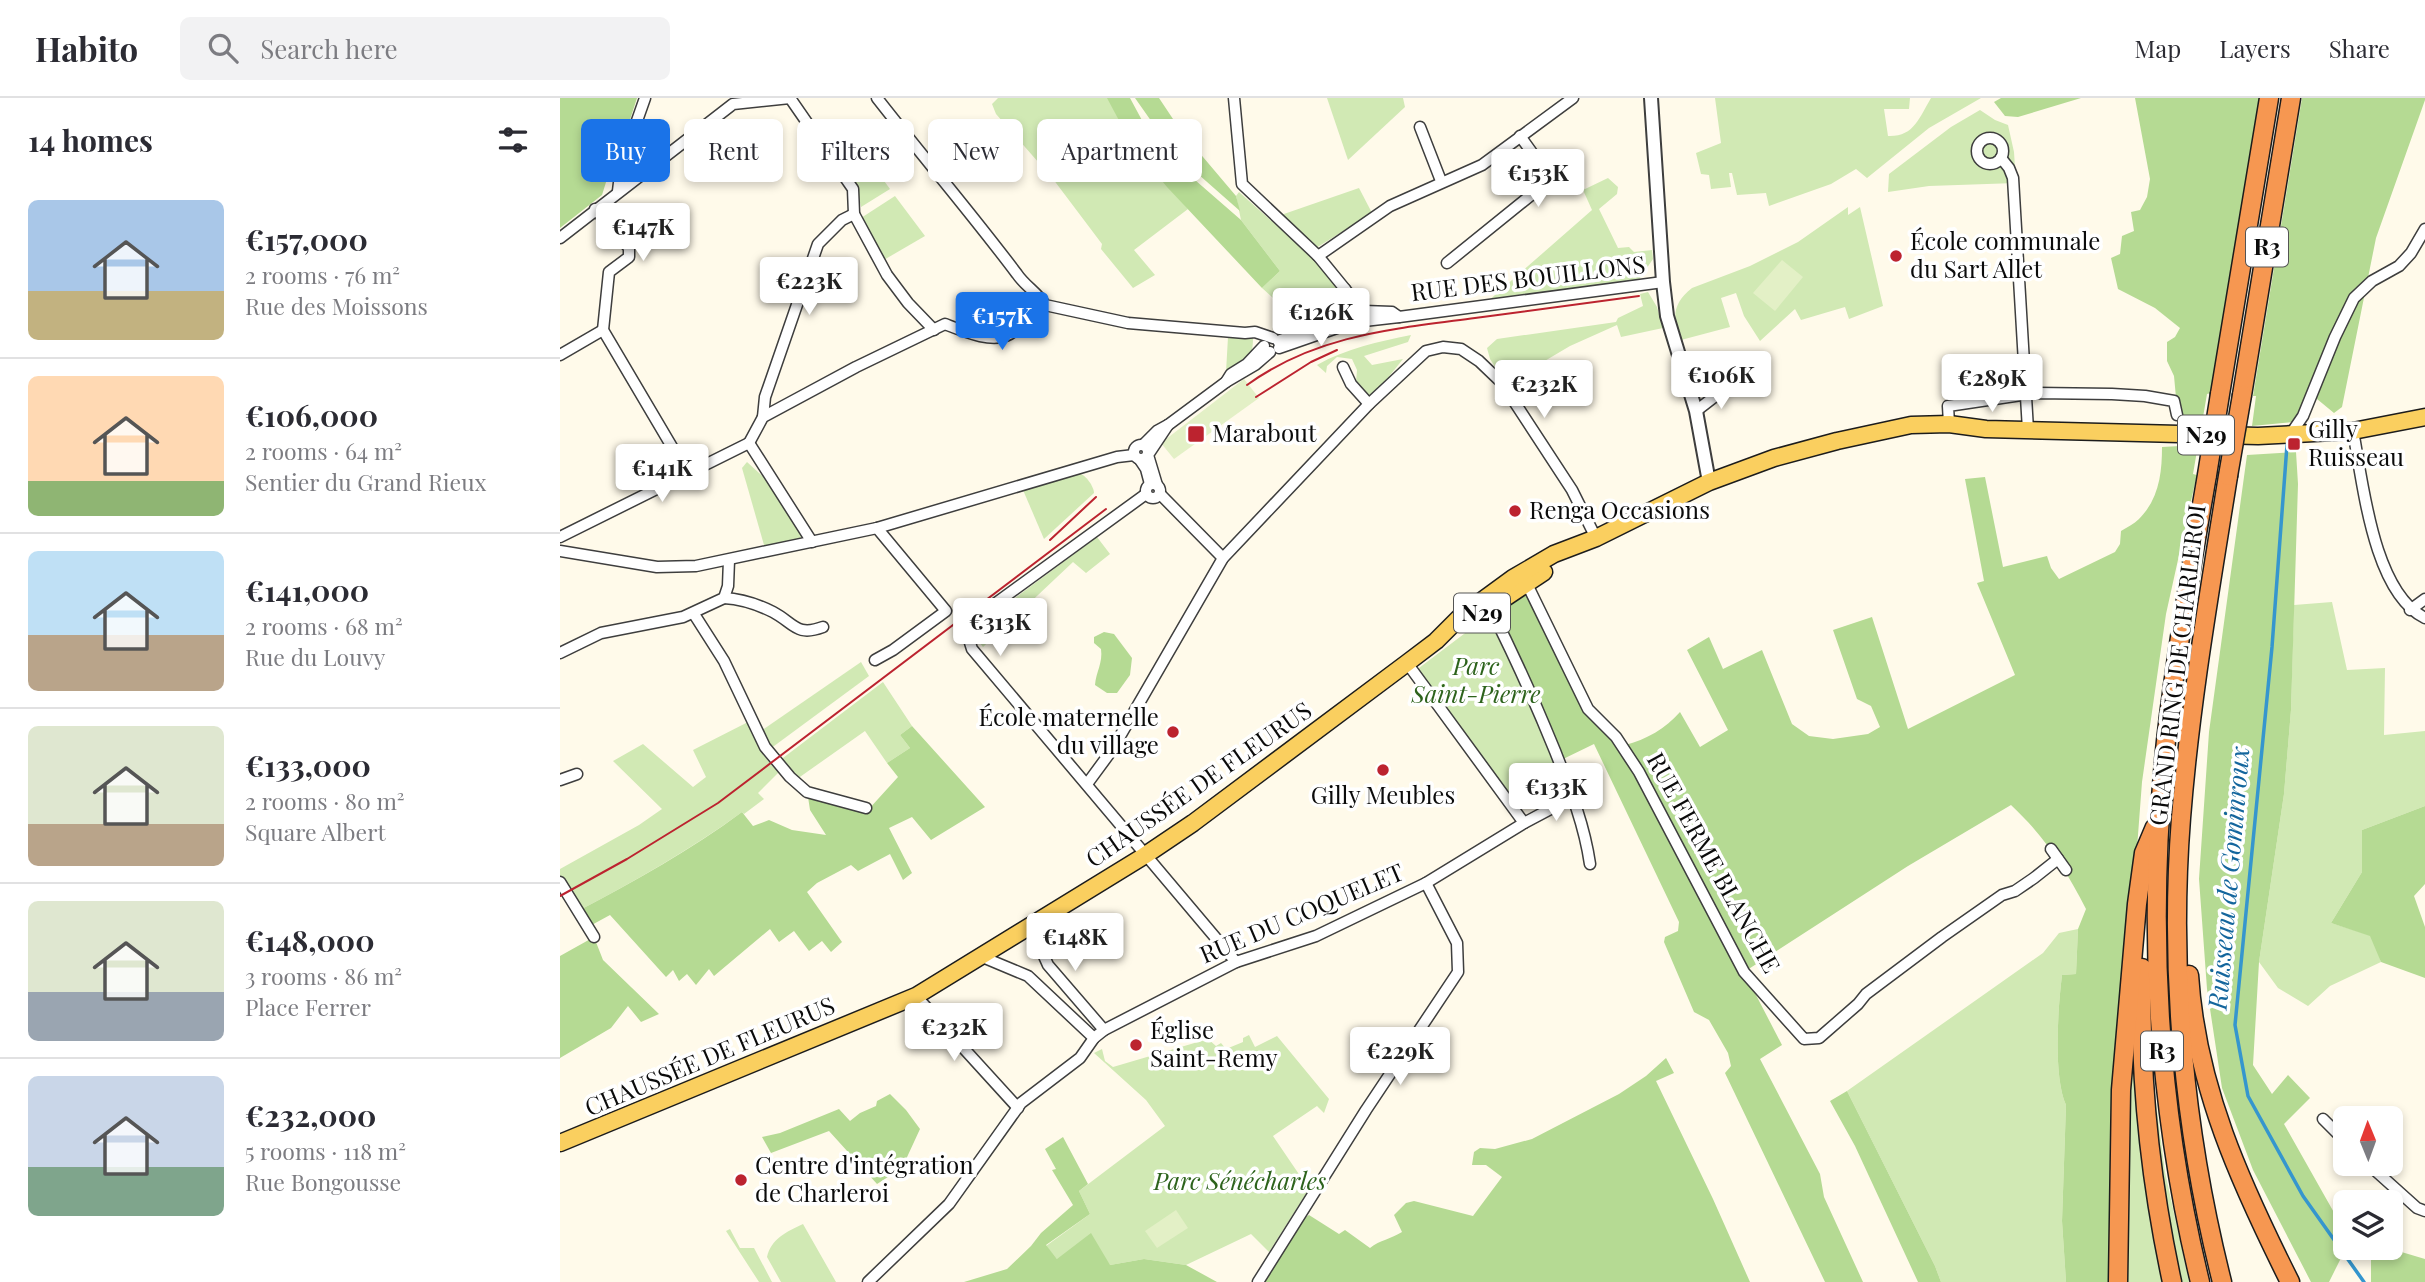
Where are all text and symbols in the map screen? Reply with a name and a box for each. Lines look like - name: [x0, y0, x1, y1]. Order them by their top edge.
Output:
- search box: [180, 17, 670, 80]
- text: Habito: [35, 26, 138, 70]
- icon: search: [204, 29, 242, 67]
- text: Search here: [260, 31, 398, 66]
- text: Map: [2135, 32, 2181, 64]
- text: Layers: [2219, 32, 2291, 64]
- text: Share: [2329, 32, 2390, 64]
- chip: Buy: [581, 119, 670, 182]
- chip: Rent: [684, 119, 783, 182]
- chip: Filters: [797, 119, 914, 182]
- chip: New: [928, 119, 1023, 182]
- chip: Apartment: [1037, 119, 1202, 182]
- text: 14 homes: [28, 120, 153, 160]
- icon: filters: [494, 121, 532, 159]
- pin: €153K: [1489, 150, 1587, 209]
- text: €153K: [1507, 156, 1569, 187]
- pin: €147K: [594, 204, 692, 263]
- text: €147K: [612, 210, 674, 241]
- text: €157,000: [245, 219, 368, 259]
- place label: École communale du Sart Allet: [1910, 224, 2100, 284]
- icon: home: [84, 228, 168, 312]
- road number: R3: [2246, 228, 2288, 266]
- street label: RUE DES BOUILLONS: [1409, 247, 1647, 307]
- marker: École communale du Sart Allet: [1888, 248, 1904, 264]
- pin: €223K: [760, 258, 858, 317]
- text: 2 rooms · 76 m²: [245, 259, 400, 290]
- text: €223K: [776, 264, 842, 295]
- pin: €126K: [1272, 288, 1370, 348]
- text: Rue des Moissons: [245, 290, 428, 321]
- pin: €157K: [953, 292, 1051, 352]
- text: €126K: [1289, 295, 1353, 326]
- text: €157K: [972, 299, 1032, 330]
- pin: €106K: [1672, 352, 1770, 411]
- pin: €289K: [1943, 354, 2041, 414]
- text: €106K: [1687, 358, 1755, 389]
- pin: €232K: [1495, 360, 1593, 420]
- text: €289K: [1958, 361, 2026, 392]
- text: €232K: [1511, 367, 1577, 398]
- text: €106,000: [245, 395, 378, 435]
- icon: home: [84, 404, 168, 488]
- place label: Gilly Ruisseau: [2308, 412, 2404, 472]
- place label: Marabout: [1212, 416, 1317, 448]
- road number: N29: [2178, 416, 2234, 454]
- marker: Marabout: [1186, 424, 1206, 444]
- text: 2 rooms · 64 m²: [245, 435, 402, 466]
- marker: Gilly Ruisseau: [2286, 436, 2302, 452]
- pin: €141K: [613, 444, 711, 504]
- text: €141K: [632, 451, 692, 482]
- text: Sentier du Grand Rieux: [245, 466, 487, 497]
- place label: Renga Occasions: [1529, 493, 1710, 525]
- street label: GRAND RING DE CHARLEROI: [2140, 502, 2212, 827]
- marker: Renga Occasions: [1507, 503, 1523, 519]
- text: €141,000: [245, 570, 369, 610]
- icon: home: [84, 579, 168, 663]
- road number: N29: [1454, 593, 1510, 632]
- pin: €313K: [951, 598, 1049, 658]
- text: €313K: [969, 605, 1031, 636]
- text: 2 rooms · 68 m²: [245, 610, 403, 641]
- text: Rue du Louvy: [245, 641, 385, 672]
- park label: Parc Saint-Pierre: [1410, 649, 1541, 709]
- street label: CHAUSSÉE DE FLEURUS: [1079, 693, 1317, 873]
- place label: École maternelle du village: [978, 700, 1159, 760]
- marker: École maternelle du village: [1165, 724, 1181, 740]
- water label: Ruisseau de Gominroux: [2198, 744, 2256, 1012]
- text: €133,000: [245, 745, 371, 785]
- street label: RUE FERME BLANCHE: [1641, 746, 1789, 978]
- icon: home: [84, 754, 168, 838]
- marker: Gilly Meubles: [1375, 762, 1391, 778]
- pin: €133K: [1507, 764, 1605, 823]
- text: €133K: [1525, 770, 1587, 801]
- place label: Gilly Meubles: [1311, 778, 1455, 810]
- text: 2 rooms · 80 m²: [245, 785, 405, 816]
- text: Square Albert: [245, 816, 386, 847]
- street label: RUE DU COQUELET: [1194, 855, 1408, 970]
- pin: €148K: [1026, 914, 1124, 973]
- text: €148,000: [245, 920, 375, 960]
- text: €148K: [1043, 920, 1107, 951]
- icon: home: [84, 929, 168, 1013]
- text: 3 rooms · 86 m²: [245, 960, 402, 991]
- street label: CHAUSSÉE DE FLEURUS: [579, 988, 839, 1122]
- text: Place Ferrer: [245, 991, 371, 1022]
- pin: €232K: [905, 1004, 1003, 1063]
- text: €232K: [921, 1010, 987, 1041]
- place label: Église Saint-Remy: [1150, 1013, 1278, 1073]
- pin: €229K: [1351, 1028, 1449, 1087]
- road number: R3: [2141, 1032, 2183, 1070]
- text: €229K: [1366, 1034, 1434, 1065]
- marker: Église Saint-Remy: [1128, 1037, 1144, 1053]
- text: €232,000: [245, 1095, 376, 1135]
- icon: home: [84, 1104, 168, 1188]
- north arrow: [2333, 1106, 2403, 1176]
- map controls: [2333, 1106, 2403, 1260]
- text: 5 rooms · 118 m²: [245, 1135, 406, 1166]
- place label: Centre d'intégration de Charleroi: [755, 1148, 974, 1208]
- park label: Parc Sénécharles: [1153, 1164, 1326, 1196]
- text: Rue Bongousse: [245, 1166, 401, 1197]
- marker: Centre d'intégration de Charleroi: [733, 1172, 749, 1188]
- button: layers: [2333, 1190, 2403, 1260]

